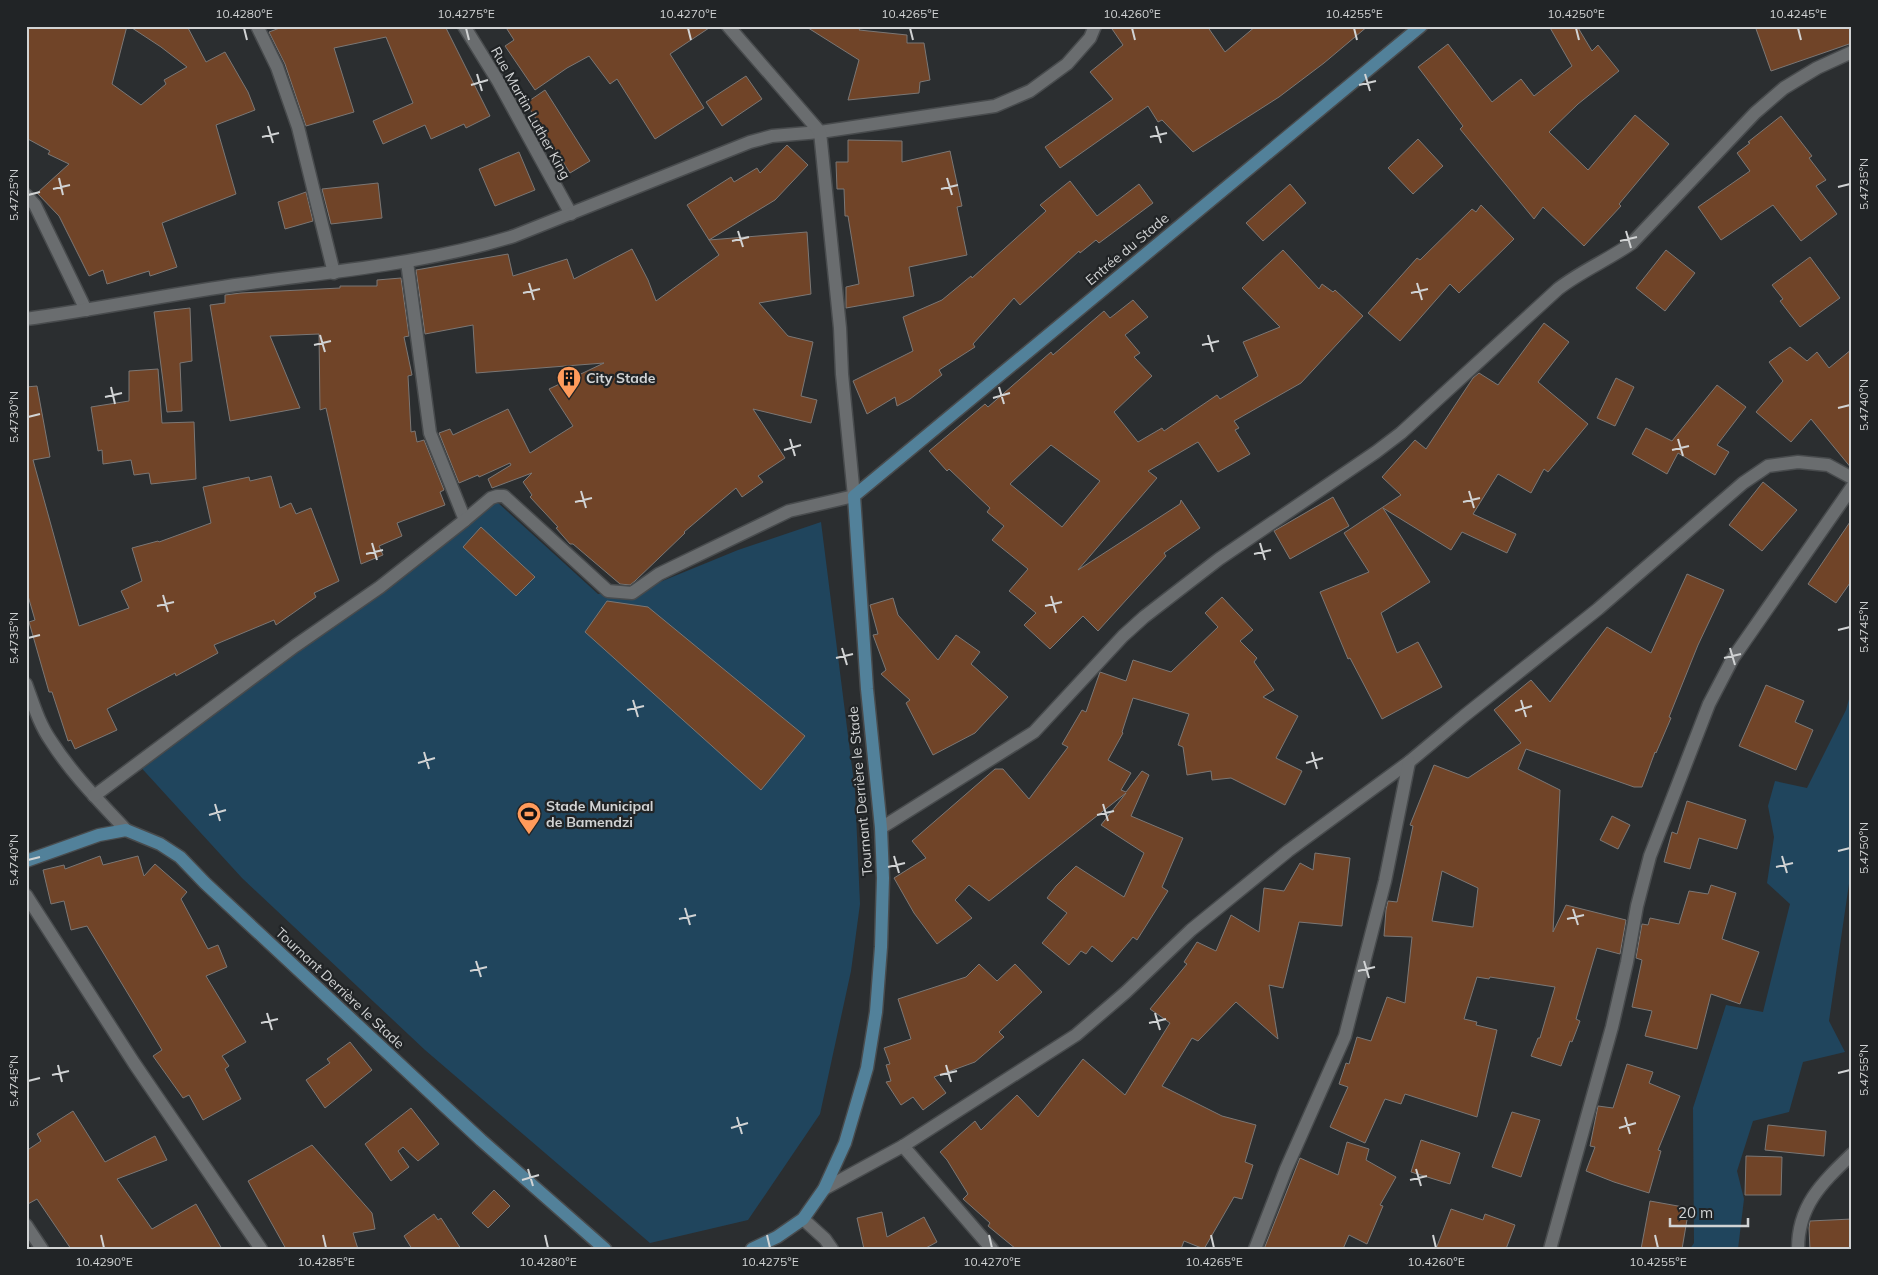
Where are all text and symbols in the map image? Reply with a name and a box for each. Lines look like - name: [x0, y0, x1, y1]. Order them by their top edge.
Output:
- text: 10.4280°E: [215, 6, 273, 21]
- text: 10.4275°E: [437, 6, 495, 21]
- text: 10.4270°E: [659, 6, 717, 21]
- text: 10.4265°E: [881, 6, 939, 21]
- text: 10.4260°E: [1103, 6, 1161, 21]
- text: 10.4255°E: [1325, 6, 1383, 21]
- text: 10.4250°E: [1547, 6, 1605, 21]
- text: 10.4245°E: [1769, 6, 1827, 21]
- street label: Rue Martin Luther King: [487, 44, 575, 182]
- text: 5.4735°N: [1856, 158, 1871, 210]
- text: 5.4725°N: [6, 169, 21, 221]
- street label: Entrée du Stade: [1082, 209, 1172, 289]
- building icon: City Stade: [556, 365, 582, 399]
- place label: City Stade: [586, 369, 656, 387]
- text: 5.4740°N: [1856, 379, 1871, 431]
- text: 5.4730°N: [6, 391, 21, 443]
- text: 5.4745°N: [1856, 601, 1871, 653]
- text: 5.4735°N: [6, 612, 21, 664]
- street label: Tournant Derrière le Stade: [844, 706, 876, 876]
- place label: Stade Municipal de Bamendzi: [546, 797, 653, 831]
- sports icon: Stade Municipal de Bamendzi: [516, 801, 542, 835]
- text: 5.4750°N: [1856, 822, 1871, 874]
- text: 5.4740°N: [6, 834, 21, 886]
- street label: Tournant Derrière le Stade: [272, 923, 408, 1053]
- text: 5.4755°N: [1856, 1044, 1871, 1096]
- text: 5.4745°N: [6, 1055, 21, 1107]
- scale bar: [1670, 1195, 1748, 1227]
- text: 20 m: [1678, 1203, 1713, 1222]
- text: 10.4290°E: [75, 1254, 133, 1269]
- text: 10.4285°E: [297, 1254, 355, 1269]
- text: 10.4280°E: [519, 1254, 577, 1269]
- text: 10.4275°E: [741, 1254, 799, 1269]
- text: 10.4270°E: [963, 1254, 1021, 1269]
- text: 10.4265°E: [1185, 1254, 1243, 1269]
- text: 10.4260°E: [1407, 1254, 1465, 1269]
- text: 10.4255°E: [1629, 1254, 1687, 1269]

